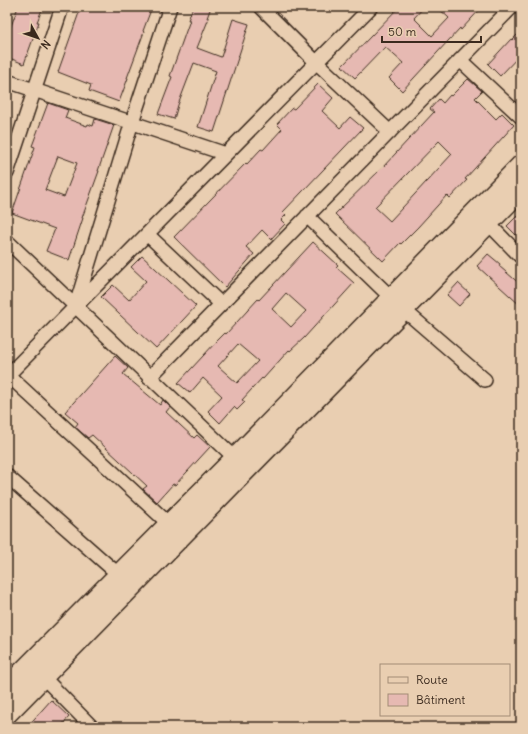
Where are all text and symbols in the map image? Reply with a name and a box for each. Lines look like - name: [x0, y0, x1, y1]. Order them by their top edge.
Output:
- north arrow: [18, 18, 58, 58]
- scale bar: [382, 18, 481, 44]
- text: 50 m: [388, 24, 417, 39]
- text: N: [38, 37, 53, 52]
- legend: [380, 664, 510, 716]
- text: Route: [416, 672, 448, 687]
- text: Bâtiment: [416, 692, 465, 707]

